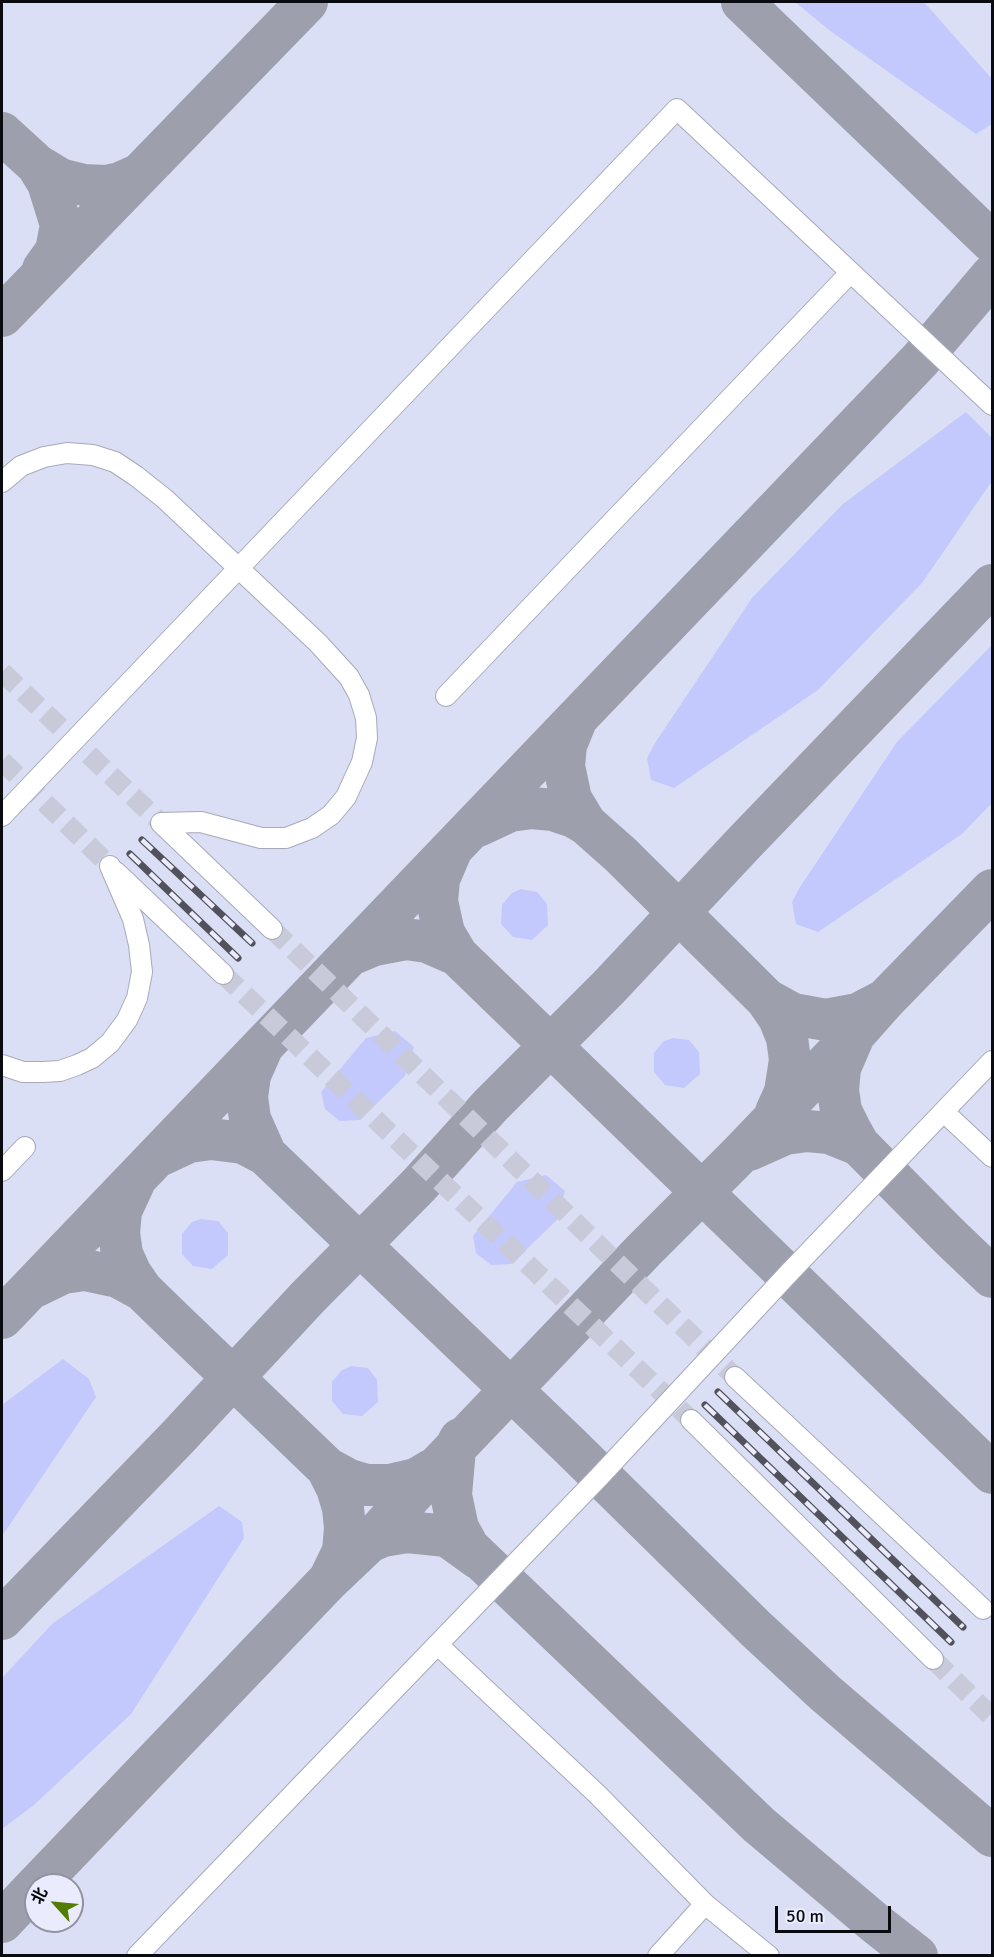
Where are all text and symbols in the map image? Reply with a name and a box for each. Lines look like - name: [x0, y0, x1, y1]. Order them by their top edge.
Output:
- north arrow: [24, 1873, 84, 1933]
- text: 北: [27, 1884, 52, 1907]
- scale bar: [778, 1894, 894, 1932]
- text: 50 m: [786, 1905, 824, 1927]

